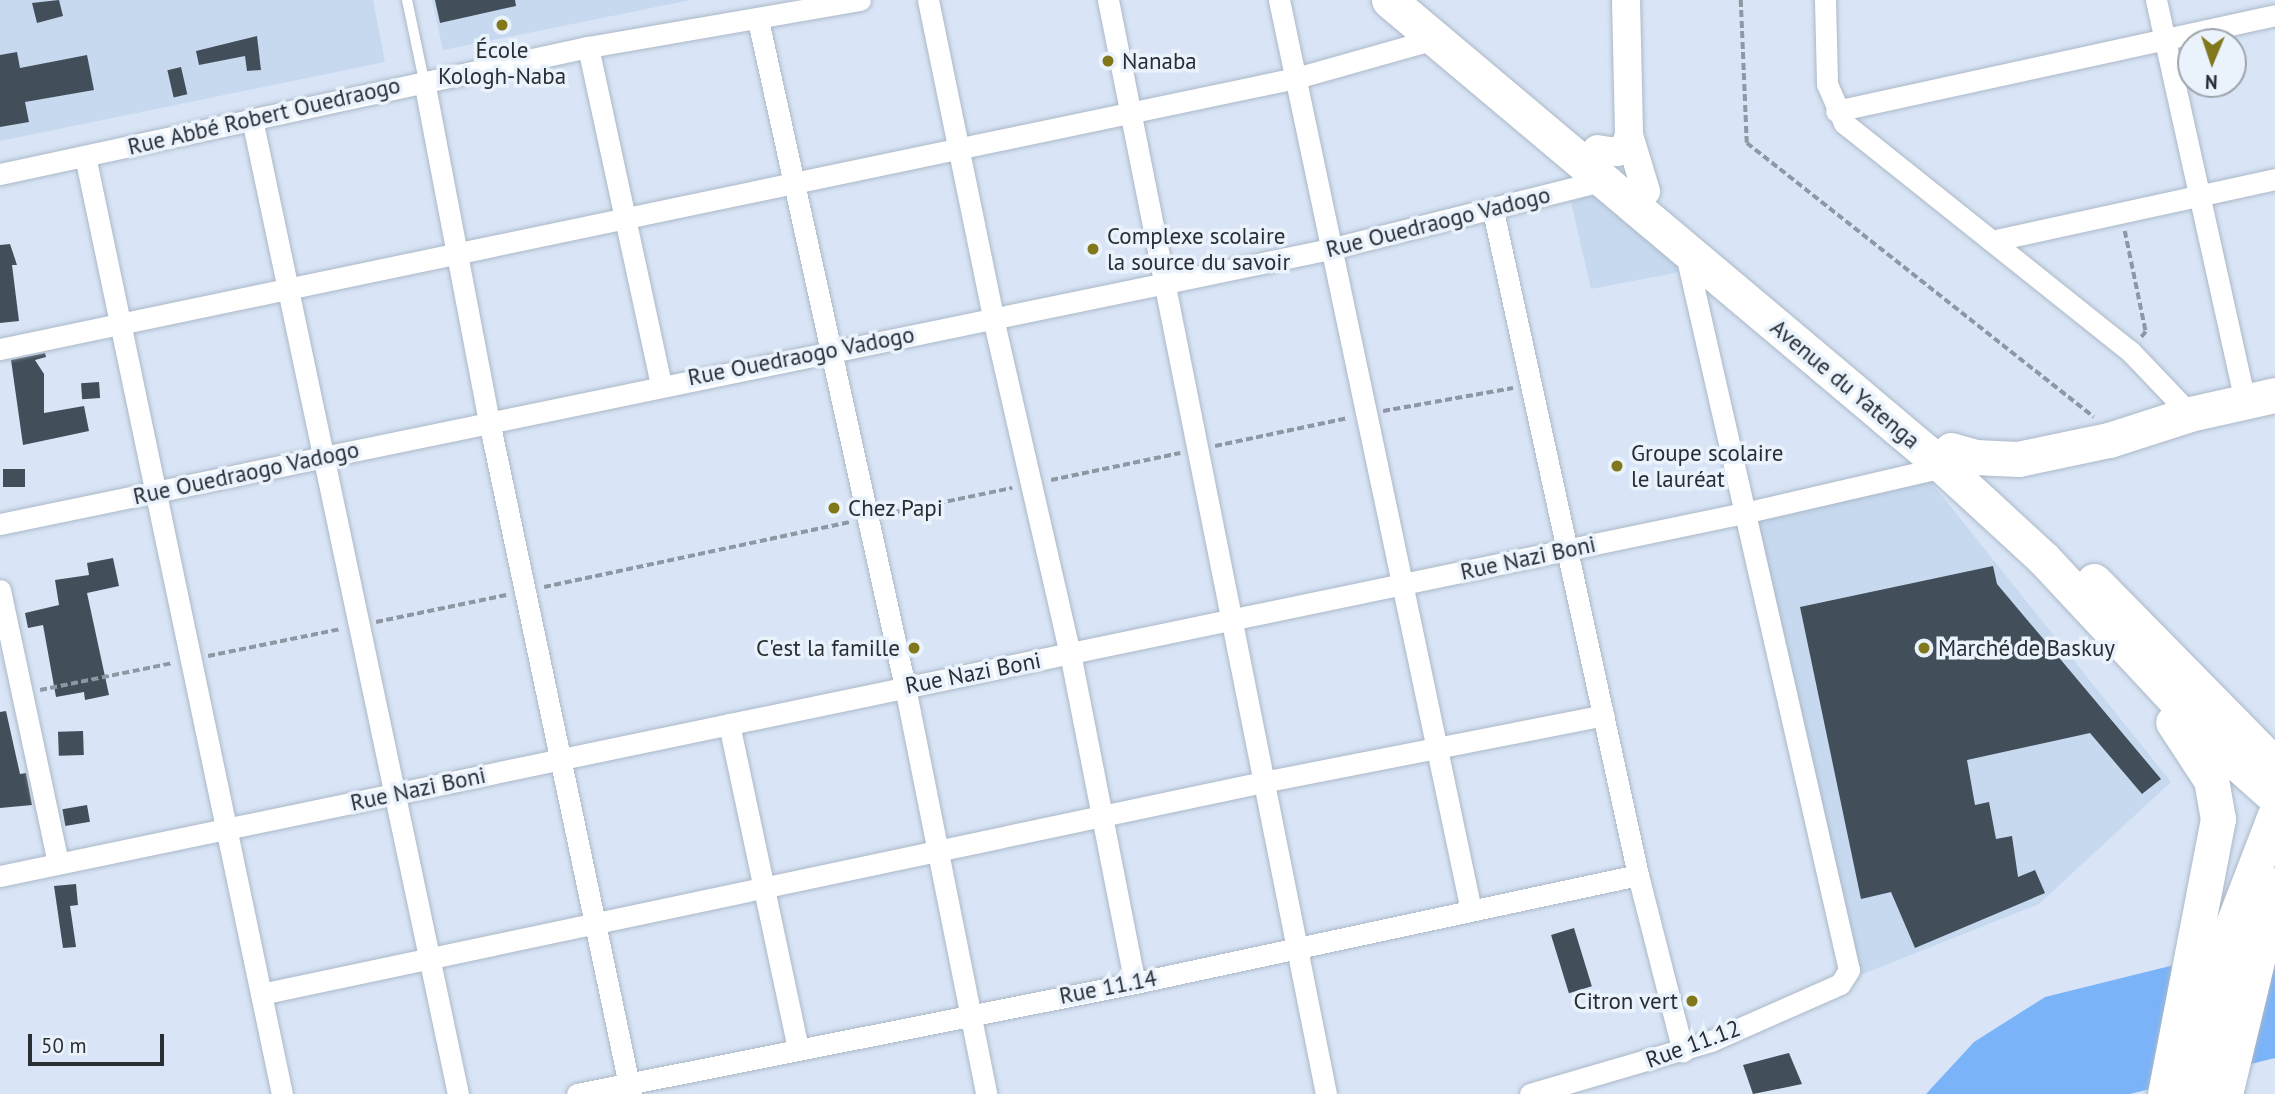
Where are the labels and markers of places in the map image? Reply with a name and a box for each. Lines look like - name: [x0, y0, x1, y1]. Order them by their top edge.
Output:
- marker: École Kologh-Naba: [494, 17, 510, 33]
- place label: École Kologh-Naba: [438, 36, 566, 90]
- place label: Nanaba: [1122, 47, 1197, 75]
- marker: Nanaba: [1100, 53, 1116, 69]
- place label: Complexe scolaire la source du savoir: [1107, 222, 1290, 276]
- marker: Complexe scolaire la source du savoir: [1085, 241, 1101, 257]
- place label: Groupe scolaire le lauréat: [1631, 439, 1784, 493]
- marker: Groupe scolaire le lauréat: [1609, 458, 1625, 474]
- place label: Chez Papi: [848, 494, 944, 522]
- marker: Chez Papi: [826, 500, 842, 516]
- place label: C'est la famille: [756, 634, 900, 662]
- place label: Marché de Baskuy: [1938, 634, 2115, 662]
- marker: C'est la famille: [906, 640, 922, 656]
- marker: Marché de Baskuy: [1916, 640, 1932, 656]
- place label: Citron vert: [1573, 987, 1678, 1015]
- marker: Citron vert: [1684, 993, 1700, 1009]

